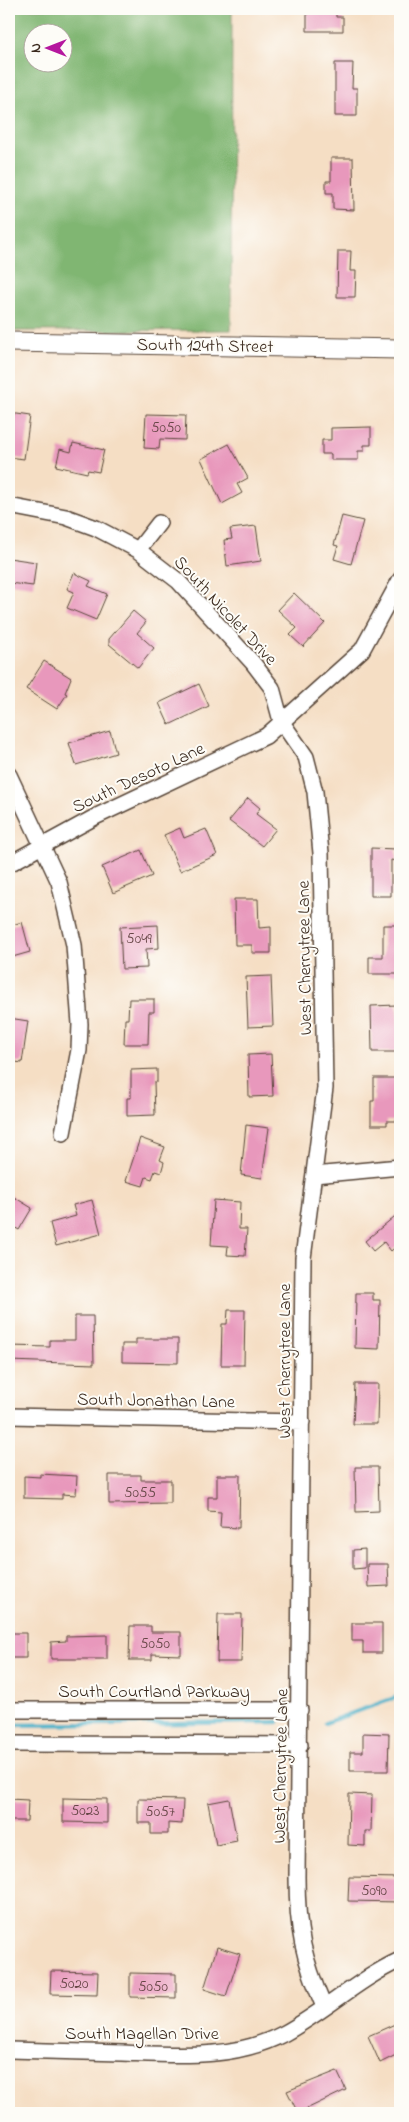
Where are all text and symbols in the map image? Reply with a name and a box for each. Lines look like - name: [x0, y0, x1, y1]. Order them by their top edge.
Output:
- north arrow: [22, 22, 72, 72]
- text: N: [26, 43, 47, 53]
- street label: South 124th Street: [136, 333, 274, 361]
- house number: 5050: [151, 417, 182, 439]
- street label: South Nicolet Drive: [167, 551, 283, 673]
- street label: South Desoto Lane: [68, 736, 210, 821]
- street label: West Cherrytree Lane: [292, 879, 320, 1036]
- house number: 5049: [126, 928, 152, 950]
- street label: West Cherrytree Lane: [273, 1283, 299, 1438]
- street label: South Jonathan Lane: [77, 1388, 236, 1416]
- house number: 5055: [124, 1482, 157, 1504]
- house number: 5050: [140, 1633, 171, 1655]
- street label: South Courtland Parkway: [58, 1680, 250, 1706]
- street label: West Cherrytree Lane: [268, 1687, 296, 1844]
- house number: 5023: [71, 1800, 99, 1822]
- house number: 5057: [145, 1801, 175, 1823]
- house number: 5090: [361, 1880, 388, 1902]
- house number: 5020: [60, 1973, 89, 1995]
- house number: 5050: [138, 1976, 169, 1998]
- street label: South Magellan Drive: [65, 2022, 220, 2049]

